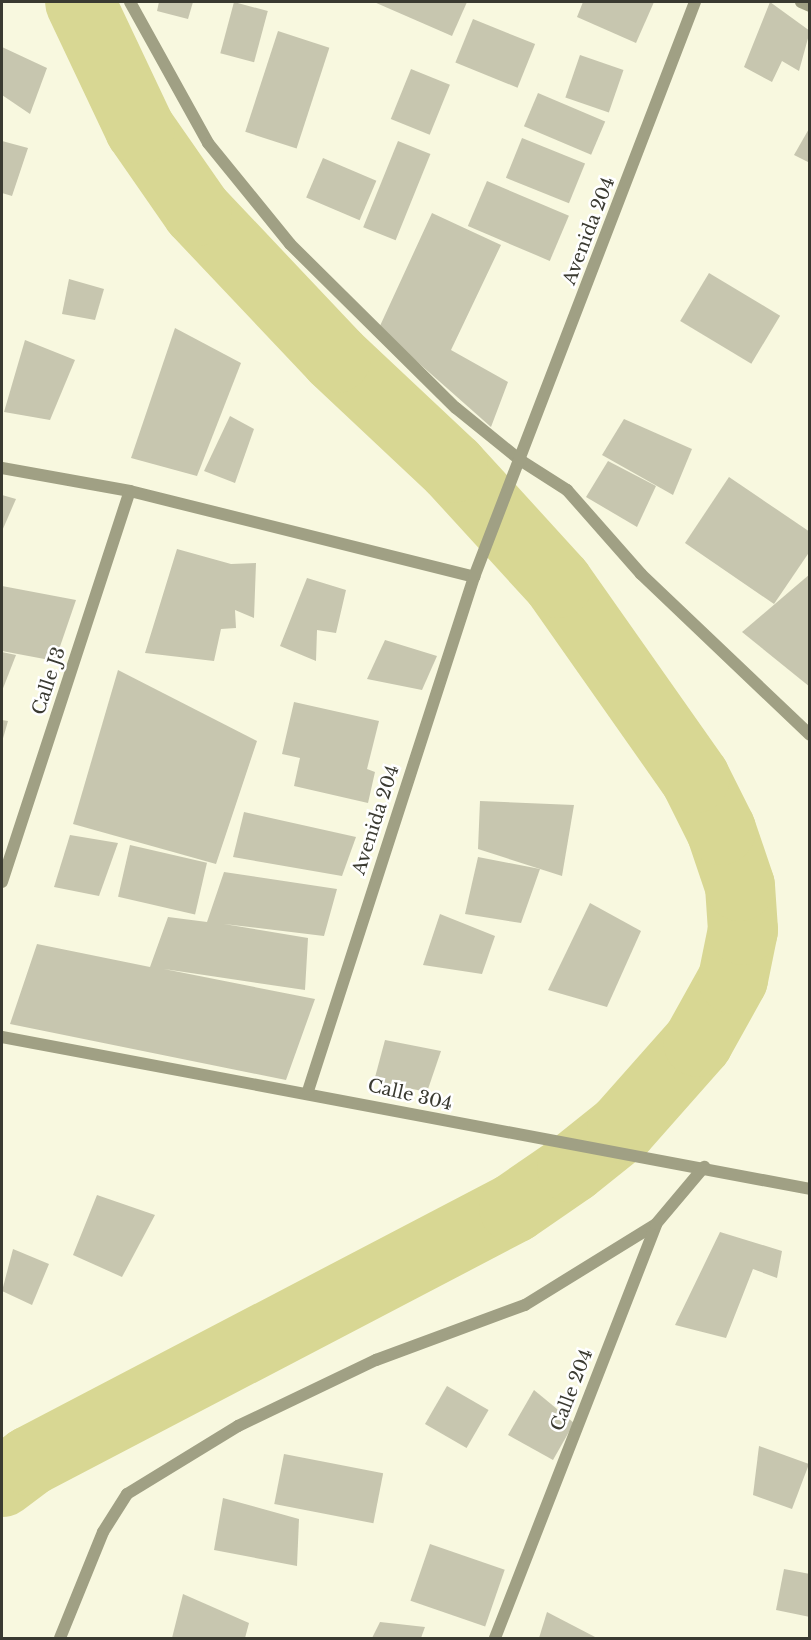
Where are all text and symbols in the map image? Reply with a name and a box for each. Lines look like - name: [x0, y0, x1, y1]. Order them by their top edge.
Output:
- street label: Avenida 204: [558, 174, 620, 288]
- street label: Calle J3: [28, 644, 70, 718]
- street label: Avenida 204: [348, 762, 404, 878]
- street label: Calle 304: [366, 1075, 454, 1115]
- street label: Calle 204: [546, 1346, 598, 1434]

